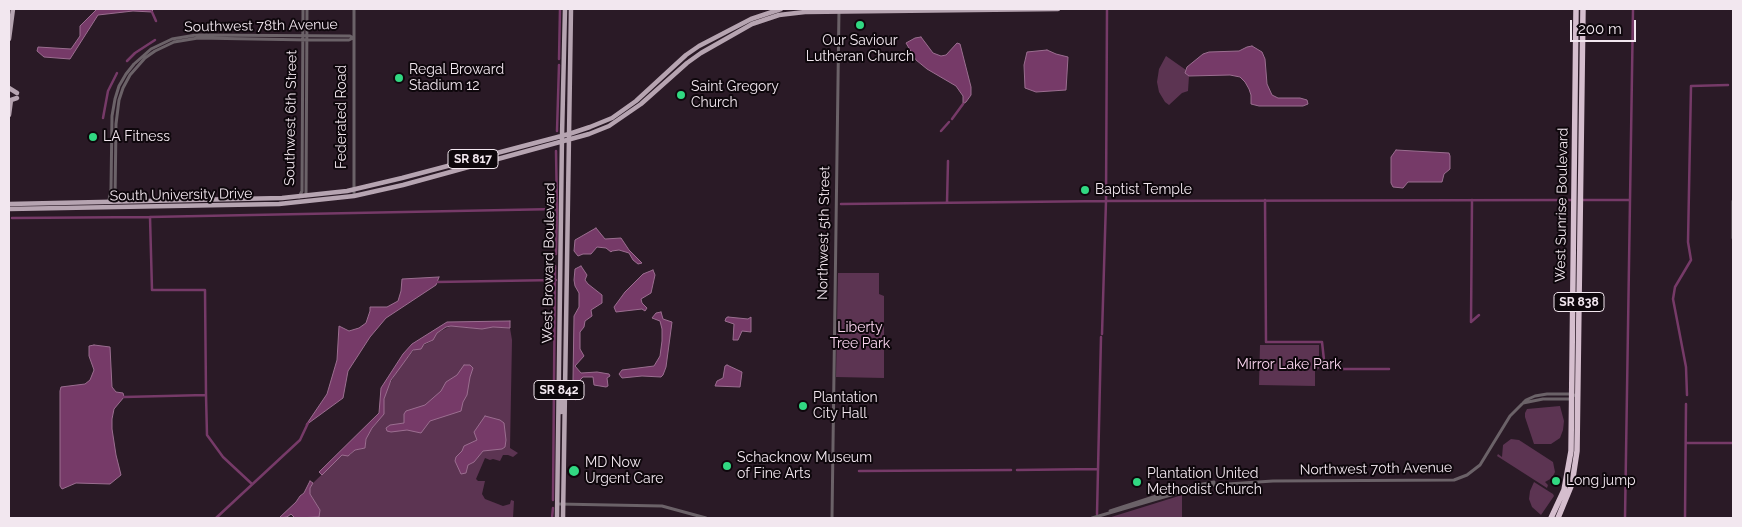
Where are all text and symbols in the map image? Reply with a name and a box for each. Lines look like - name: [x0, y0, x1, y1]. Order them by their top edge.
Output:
- scale bar: [1572, 10, 1638, 42]
- street label: Southwest 78th Avenue: [184, 16, 338, 36]
- marker: Our Saviour Lutheran Church: [854, 19, 866, 31]
- text: 200 m: [1578, 20, 1622, 38]
- place label: Our Saviour Lutheran Church: [806, 33, 914, 65]
- street label: Southwest 6th Street: [281, 50, 301, 186]
- place label: Regal Broward Stadium 12: [409, 62, 504, 94]
- street label: Federated Road: [334, 65, 350, 169]
- marker: Regal Broward Stadium 12: [393, 72, 405, 84]
- place label: Saint Gregory Church: [691, 79, 779, 111]
- marker: Saint Gregory Church: [675, 89, 687, 101]
- street label: West Sunrise Boulevard: [1552, 128, 1572, 282]
- place label: LA Fitness: [103, 129, 170, 145]
- marker: LA Fitness: [87, 131, 99, 143]
- road number: SR 817: [448, 150, 498, 168]
- street label: Northwest 5th Street: [814, 166, 834, 300]
- street label: West Broward Boulevard: [539, 182, 559, 344]
- place label: Baptist Temple: [1095, 182, 1192, 198]
- marker: Baptist Temple: [1079, 184, 1091, 196]
- street label: South University Drive: [110, 185, 252, 205]
- road number: SR 838: [1554, 292, 1604, 312]
- park label: Liberty Tree Park: [830, 320, 890, 352]
- park label: Mirror Lake Park: [1237, 357, 1341, 373]
- road number: SR 842: [534, 380, 584, 400]
- place label: Plantation City Hall: [813, 390, 878, 422]
- marker: Plantation City Hall: [797, 400, 809, 412]
- place label: Schacknow Museum of Fine Arts: [737, 450, 872, 482]
- place label: MD Now Urgent Care: [585, 455, 664, 488]
- street label: Northwest 70th Avenue: [1300, 459, 1452, 479]
- marker: Schacknow Museum of Fine Arts: [721, 460, 733, 472]
- marker: MD Now Urgent Care: [567, 464, 581, 478]
- place label: Plantation United Methodist Church: [1147, 466, 1262, 498]
- place label: Long jump: [1566, 473, 1636, 489]
- marker: Long jump: [1550, 475, 1562, 487]
- marker: Plantation United Methodist Church: [1131, 476, 1143, 488]

